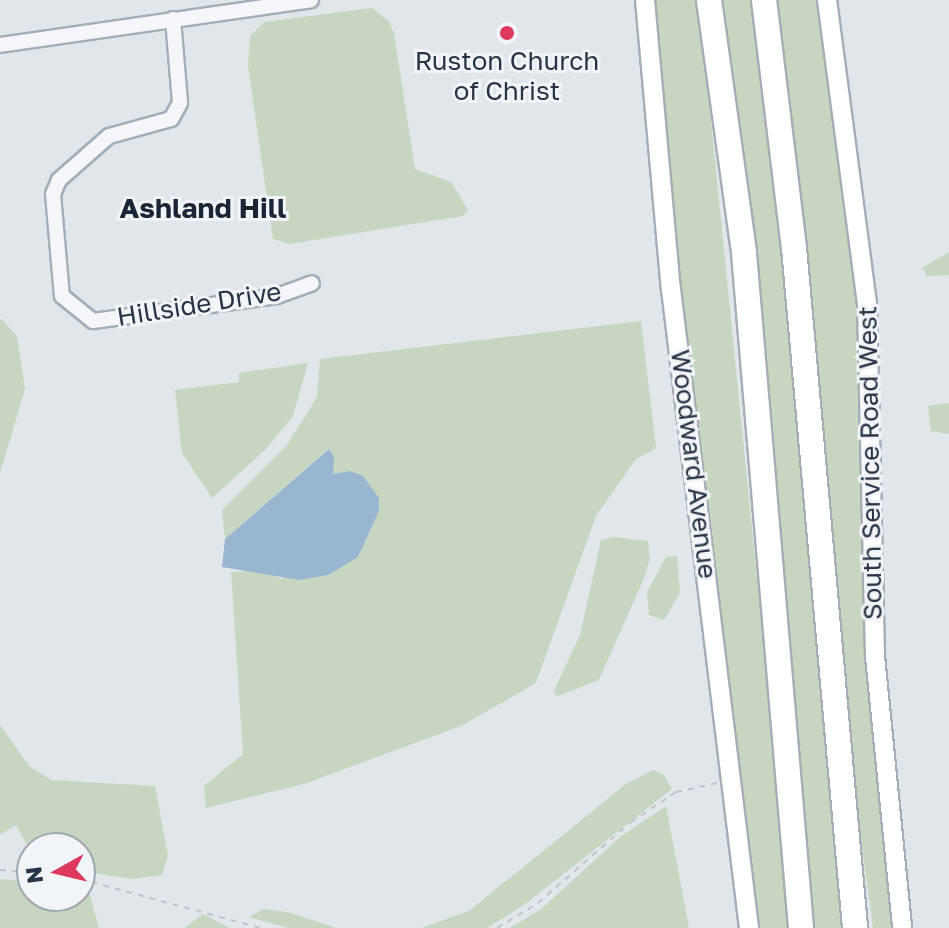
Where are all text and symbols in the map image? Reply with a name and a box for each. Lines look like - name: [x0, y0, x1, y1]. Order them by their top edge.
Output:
- marker: Ruston Church of Christ: [498, 24, 516, 42]
- place label: Ruston Church of Christ: [415, 45, 599, 106]
- district label: Ashland Hill: [120, 191, 286, 225]
- street label: Hillside Drive: [115, 276, 283, 332]
- street label: South Service Road West: [852, 306, 888, 620]
- street label: Woodward Avenue: [664, 348, 724, 580]
- north arrow: [16, 832, 96, 912]
- text: N: [19, 865, 48, 885]

